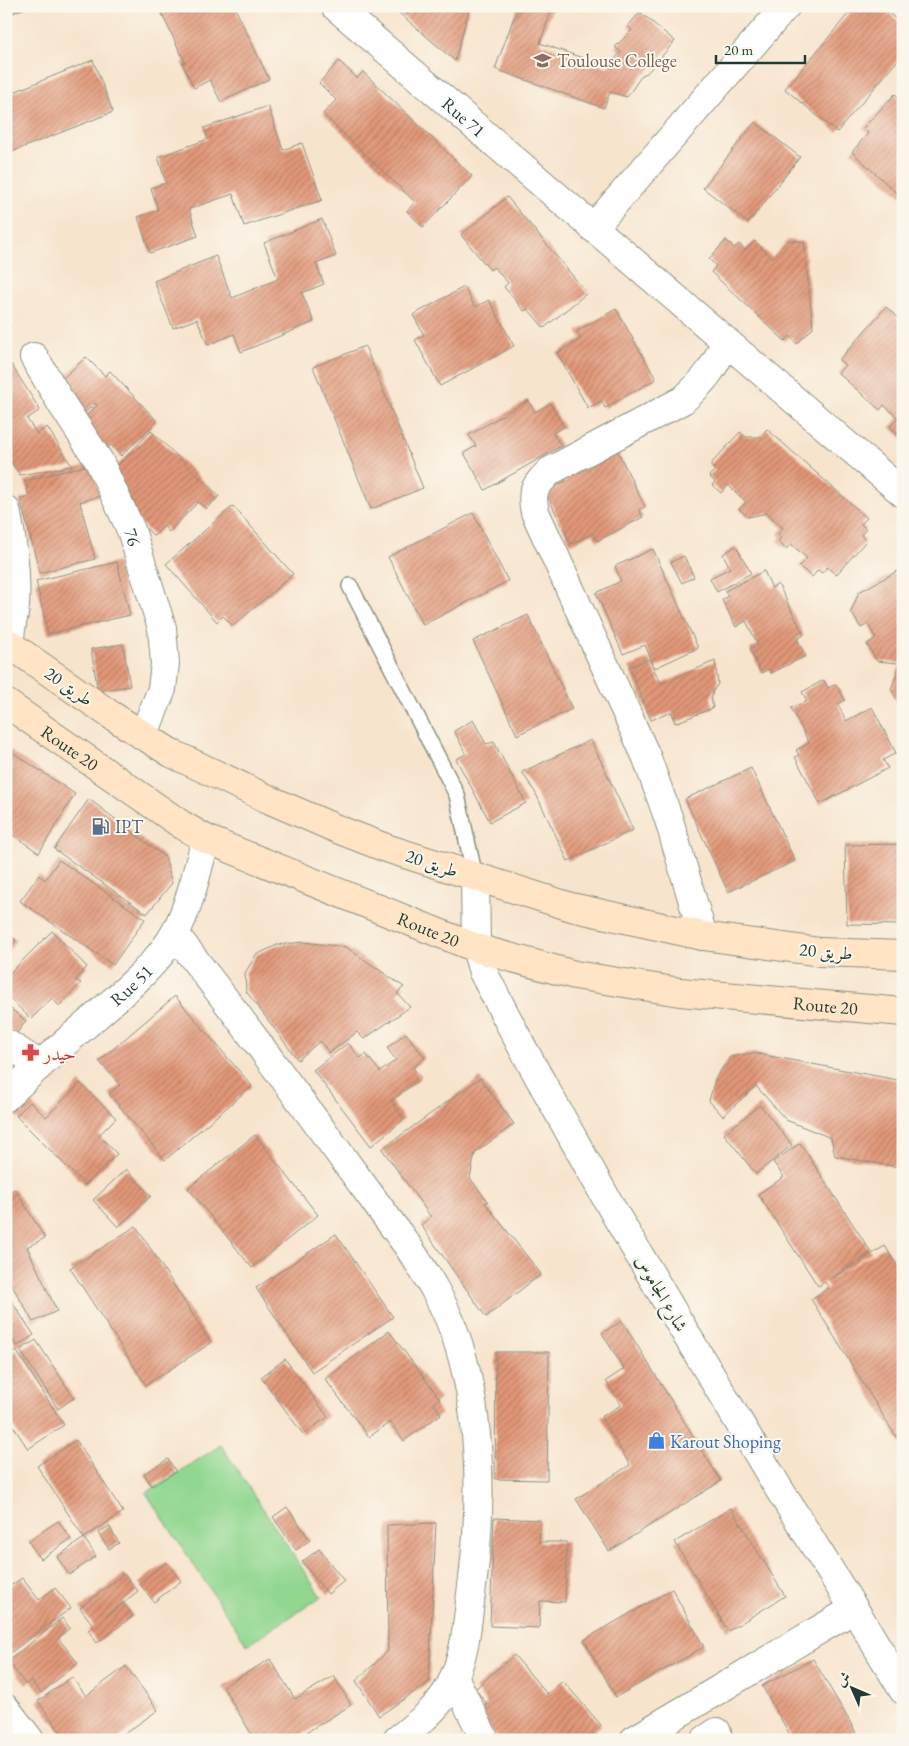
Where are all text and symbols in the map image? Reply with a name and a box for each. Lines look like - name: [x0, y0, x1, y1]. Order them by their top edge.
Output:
- scale bar: [716, 32, 805, 64]
- text: 20 m: [724, 40, 753, 59]
- place label: Toulouse College: [557, 49, 677, 72]
- school or university icon: Toulouse College: [533, 50, 553, 70]
- street label: Rue 71: [437, 92, 491, 142]
- street label: 76: [120, 525, 147, 549]
- street label: طريق 20: [40, 661, 98, 712]
- street label: Route 20: [37, 720, 104, 776]
- place label: IPT: [115, 815, 144, 838]
- fuel station icon: IPT: [91, 816, 111, 836]
- street label: طريق 20: [403, 844, 461, 883]
- street label: Route 20: [394, 906, 463, 952]
- street label: طريق 20: [798, 937, 854, 966]
- street label: Rue 51: [105, 959, 157, 1010]
- street label: Route 20: [792, 991, 859, 1019]
- place label: حيدر: [42, 1042, 76, 1065]
- pharmacy icon: حيدر: [20, 1043, 40, 1063]
- street label: شارع الجاموس: [627, 1250, 693, 1338]
- place label: Karout Shoping: [670, 1430, 781, 1453]
- shop icon: Karout Shoping: [646, 1431, 666, 1451]
- north arrow: [826, 1664, 876, 1714]
- text: ش: [832, 1667, 854, 1690]

